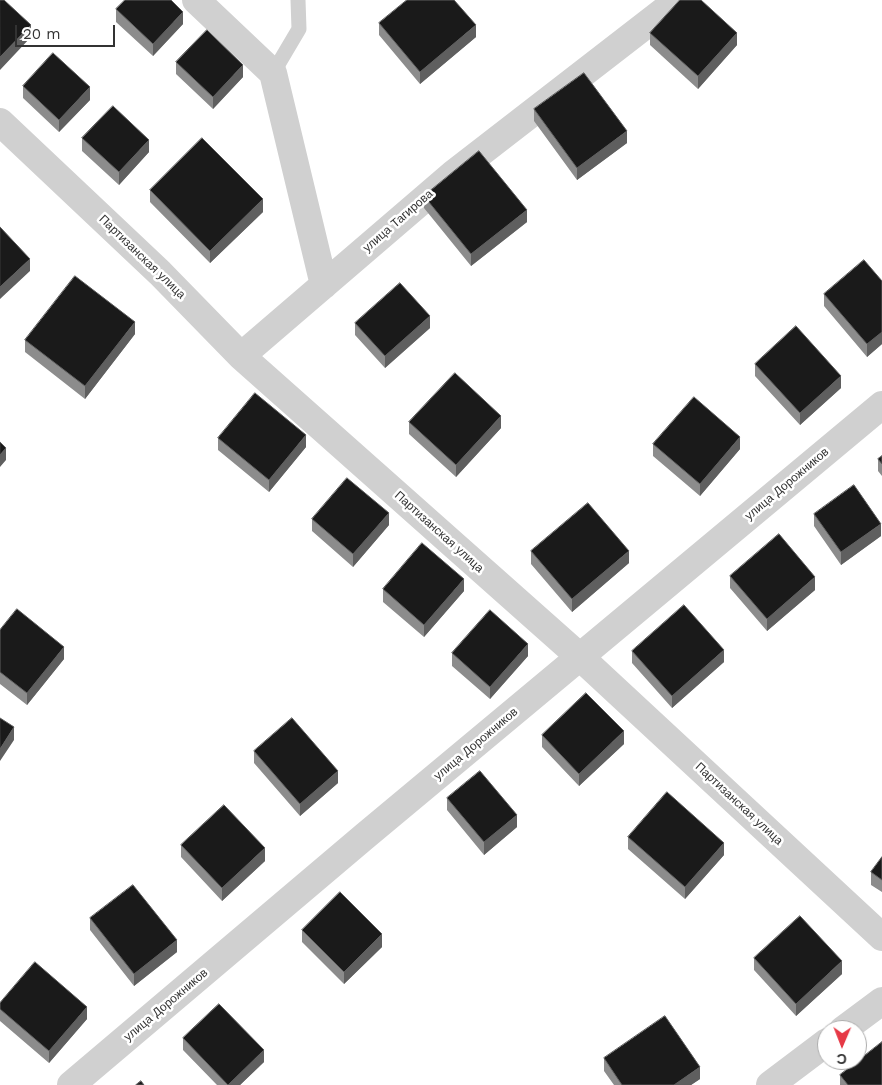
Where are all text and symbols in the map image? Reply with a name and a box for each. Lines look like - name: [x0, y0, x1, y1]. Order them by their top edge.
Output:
- scale bar: [18, 15, 118, 47]
- text: 20 m: [23, 25, 61, 43]
- street label: улица Тагирова: [360, 187, 436, 255]
- street label: Партизанская улица: [96, 212, 188, 302]
- street label: улица Дорожников: [742, 445, 832, 523]
- street label: Партизанская улица: [392, 488, 486, 576]
- street label: улица Дорожников: [431, 705, 521, 783]
- street label: Партизанская улица: [692, 760, 786, 848]
- street label: улица Дорожников: [121, 966, 211, 1044]
- north arrow: [817, 1020, 867, 1070]
- text: С: [837, 1051, 847, 1067]

